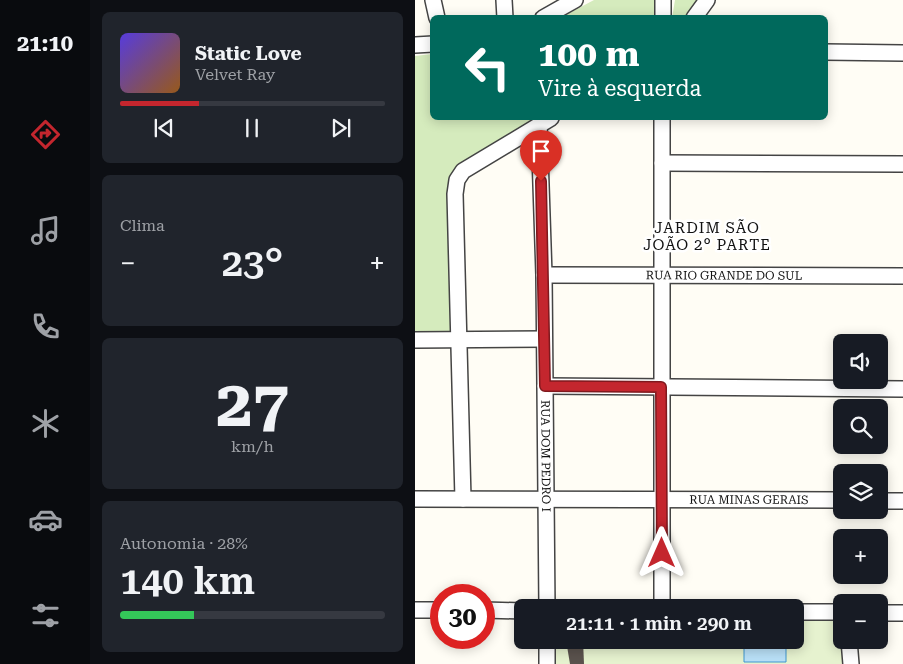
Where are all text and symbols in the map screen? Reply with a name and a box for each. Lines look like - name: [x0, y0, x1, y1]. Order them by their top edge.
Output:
- text: 21:10: [17, 31, 73, 56]
- text: 100 m: [538, 34, 639, 75]
- icon: left: [455, 35, 520, 100]
- text: Static Love: [195, 42, 302, 65]
- text: Velvet Ray: [195, 65, 275, 84]
- text: Vire à esquerda: [538, 76, 701, 101]
- icon: previous: [150, 114, 178, 142]
- icon: pause: [238, 114, 266, 142]
- icon: next: [327, 114, 355, 142]
- icon: directions: [28, 117, 63, 152]
- pin: [520, 130, 562, 181]
- icon: arrive: [527, 137, 555, 165]
- icon: music: [28, 213, 63, 248]
- text: Clima: [120, 216, 165, 235]
- district label: JARDIM SÃO JOÃO 2° PARTE: [643, 219, 771, 254]
- text: 23°: [222, 241, 283, 285]
- text: −: [120, 247, 136, 280]
- text: +: [369, 247, 385, 280]
- street label: RUA RIO GRANDE DO SUL: [646, 268, 802, 283]
- icon: phone: [28, 309, 63, 344]
- map controls: [833, 334, 888, 649]
- button: sound: [833, 334, 888, 389]
- text: 27: [216, 366, 289, 442]
- button: search: [833, 399, 888, 454]
- street label: RUA DOM PEDRO I: [538, 400, 553, 512]
- icon: climate: [28, 406, 63, 441]
- text: km/h: [231, 437, 274, 456]
- button: layers: [833, 464, 888, 519]
- street label: RUA MINAS GERAIS: [689, 493, 809, 507]
- icon: car: [28, 502, 63, 537]
- position arrow: [635, 526, 687, 578]
- button: +: [833, 529, 888, 584]
- text: Autonomia · 28%: [120, 534, 248, 553]
- text: 140 km: [120, 559, 255, 603]
- speed limit sign: 30: [430, 584, 495, 649]
- button: −: [833, 594, 888, 649]
- icon: filters: [28, 598, 63, 633]
- text: 21:11 · 1 min · 290 m: [566, 612, 752, 635]

